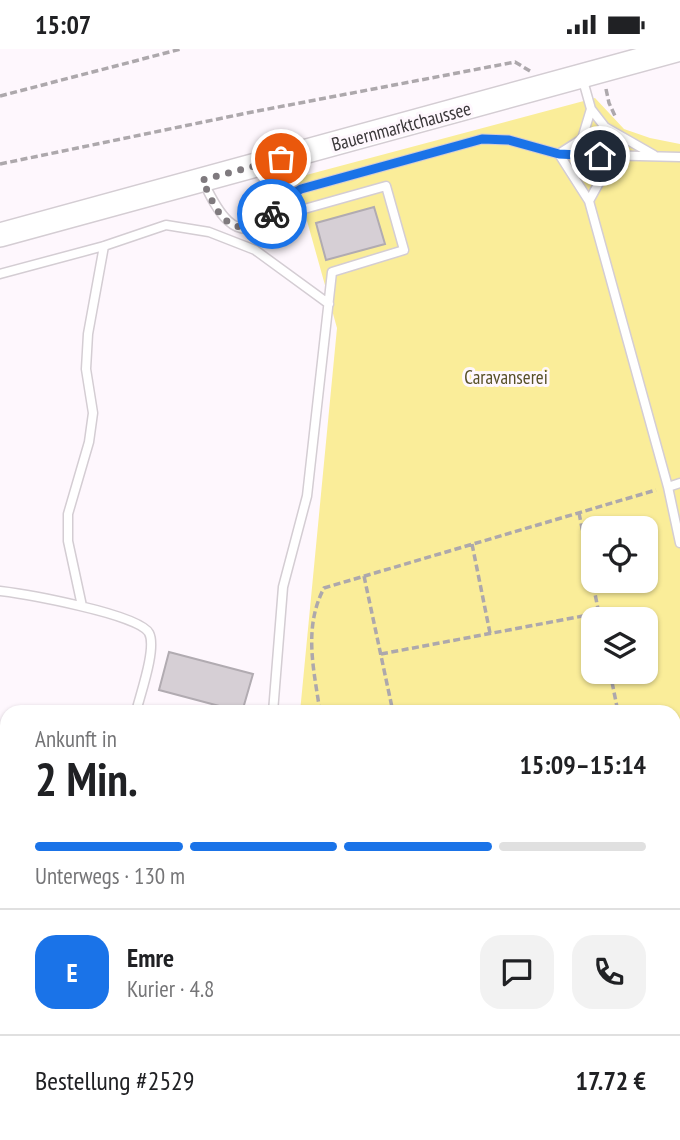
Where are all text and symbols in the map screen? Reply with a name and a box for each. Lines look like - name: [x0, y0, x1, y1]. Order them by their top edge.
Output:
- text: 15:07: [35, 8, 91, 41]
- street label: Bauernmarktchaussee: [329, 96, 473, 156]
- pin: [570, 126, 630, 186]
- pin: [251, 129, 311, 189]
- icon: home: [581, 137, 619, 175]
- icon: bag: [262, 140, 300, 178]
- courier: [237, 179, 307, 249]
- icon: bike: [253, 195, 291, 233]
- park label: Caravanserei: [464, 365, 548, 389]
- map controls: [581, 516, 658, 684]
- button: locate: [581, 516, 658, 593]
- button: layers: [581, 607, 658, 684]
- text: Ankunft in: [35, 724, 117, 753]
- text: 15:09–15:14: [519, 748, 646, 781]
- text: 2 Min.: [35, 749, 138, 809]
- text: Unterwegs · 130 m: [35, 861, 185, 890]
- button: chat: [480, 935, 554, 1009]
- button: phone: [572, 935, 646, 1009]
- text: Emre: [127, 941, 174, 974]
- text: E: [66, 956, 78, 989]
- text: Kurier · 4.8: [127, 974, 214, 1003]
- text: Bestellung #2529: [35, 1064, 195, 1097]
- text: 17.72 €: [576, 1064, 646, 1097]

